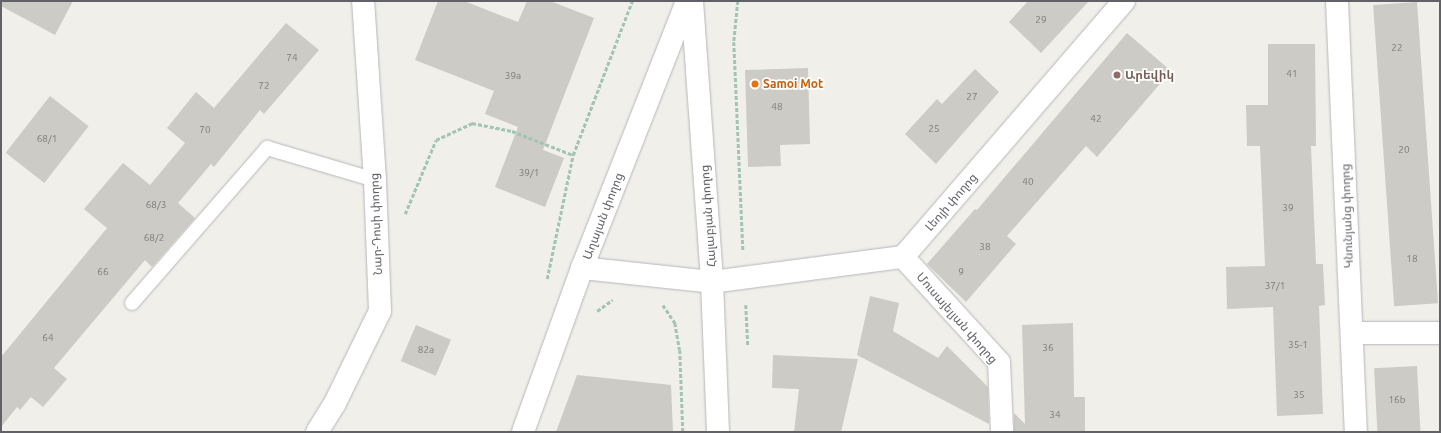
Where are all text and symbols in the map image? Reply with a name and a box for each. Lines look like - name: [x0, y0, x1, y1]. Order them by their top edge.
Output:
- house number: 29: [1035, 14, 1047, 26]
- house number: 22: [1391, 42, 1403, 54]
- house number: 74: [286, 52, 298, 64]
- place label: Արեվիկ: [1125, 68, 1174, 82]
- house number: 41: [1286, 68, 1298, 80]
- house number: 39a: [505, 70, 521, 82]
- marker: Արեվիկ: [1112, 70, 1122, 80]
- place label: Samoi Mot: [763, 77, 823, 91]
- marker: Samoi Mot: [750, 79, 760, 89]
- house number: 72: [258, 80, 270, 92]
- house number: 27: [966, 91, 978, 103]
- house number: 48: [771, 101, 783, 113]
- house number: 42: [1090, 113, 1102, 125]
- house number: 25: [928, 123, 940, 135]
- house number: 70: [199, 124, 211, 136]
- house number: 68/1: [37, 133, 57, 145]
- house number: 20: [1398, 144, 1410, 156]
- street label: Կնունյանց փողոց: [1338, 163, 1356, 269]
- street label: Հալաբյան փողոց: [697, 164, 719, 268]
- house number: 39/1: [519, 167, 539, 179]
- street label: Լեոյի փողոց: [922, 170, 980, 234]
- street label: Աղայան փողոց: [580, 171, 626, 261]
- street label: Նար-Դոսի փողոց: [367, 173, 385, 275]
- house number: 40: [1022, 176, 1034, 188]
- house number: 68/3: [146, 199, 166, 211]
- house number: 39: [1282, 202, 1294, 214]
- house number: 68/2: [144, 232, 164, 244]
- house number: 38: [979, 241, 991, 253]
- house number: 18: [1406, 253, 1418, 265]
- house number: 66: [97, 266, 109, 278]
- house number: 9: [958, 266, 964, 278]
- street label: Մուսայելյան փողոց: [914, 270, 1000, 366]
- house number: 37/1: [1265, 280, 1285, 292]
- house number: 64: [42, 332, 54, 344]
- house number: 35-1: [1288, 339, 1308, 351]
- house number: 36: [1042, 342, 1054, 354]
- house number: 82a: [418, 344, 434, 356]
- house number: 35: [1293, 389, 1305, 401]
- house number: 16b: [1388, 394, 1406, 406]
- house number: 34: [1049, 409, 1061, 421]

